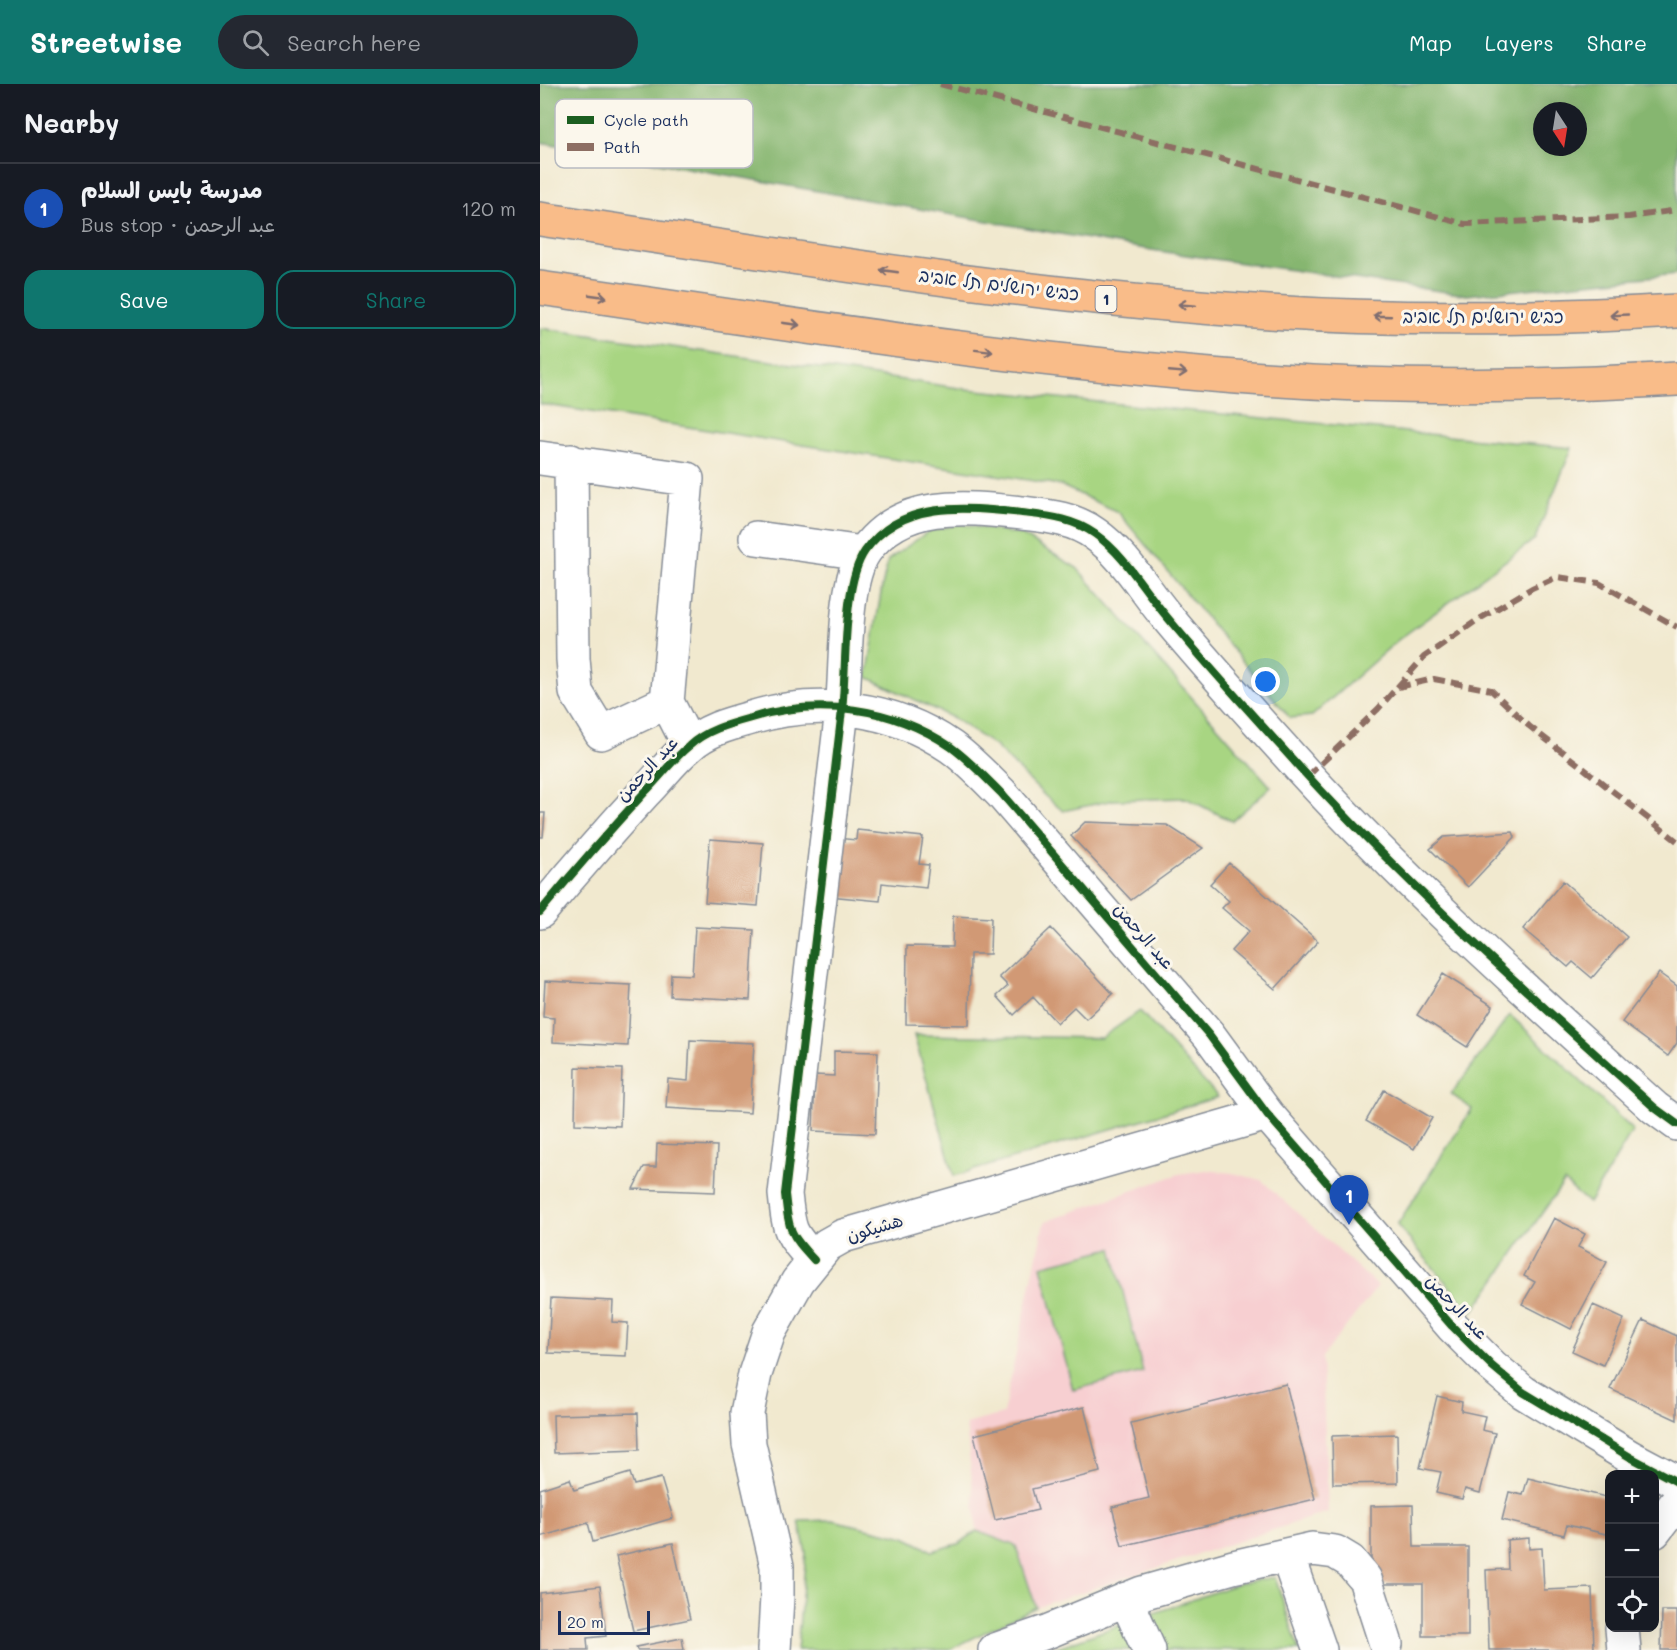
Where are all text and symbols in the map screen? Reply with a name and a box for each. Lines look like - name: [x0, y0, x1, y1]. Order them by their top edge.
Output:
- search box: [218, 15, 638, 69]
- text: Streetwise: [30, 24, 182, 60]
- icon: search: [239, 26, 272, 59]
- text: Search here: [287, 28, 421, 57]
- text: Map: [1409, 29, 1452, 56]
- text: Layers: [1485, 29, 1554, 56]
- text: Share: [1587, 29, 1647, 56]
- legend: [555, 99, 753, 168]
- north arrow: [1533, 102, 1587, 156]
- text: Nearby: [24, 106, 119, 140]
- text: Cycle path: [604, 109, 688, 130]
- text: Path: [604, 136, 640, 157]
- text: مدرسة بايس السلام: [81, 175, 263, 204]
- text: 1: [39, 195, 48, 221]
- text: 120 m: [461, 195, 516, 221]
- text: Bus stop · عبد الرحمن: [81, 211, 275, 237]
- street label: כביש ירושלים תל אביב: [918, 262, 1080, 306]
- one-way arrow: [880, 265, 900, 276]
- button: Save: [24, 270, 264, 329]
- button: Share: [276, 270, 516, 329]
- road number: 1: [1096, 286, 1116, 312]
- one-way arrow: [587, 290, 607, 301]
- one-way arrow: [1178, 299, 1198, 310]
- street label: כביש ירושלים תל אביב: [1402, 304, 1564, 328]
- one-way arrow: [1609, 309, 1629, 320]
- one-way arrow: [1372, 311, 1392, 322]
- one-way arrow: [780, 319, 800, 330]
- one-way arrow: [974, 346, 993, 357]
- one-way arrow: [1167, 367, 1187, 378]
- your location: [1251, 667, 1280, 696]
- street label: عبد الرحمن: [610, 730, 683, 806]
- street label: عبد الرحمن: [1109, 897, 1180, 974]
- pin: 1: [1330, 1176, 1368, 1225]
- street label: هشيكون: [844, 1207, 906, 1247]
- street label: عبد الرحمن: [1421, 1268, 1494, 1344]
- map controls: [1605, 1470, 1659, 1632]
- button: +: [1605, 1470, 1659, 1524]
- button: −: [1605, 1524, 1659, 1578]
- button: locate: [1605, 1578, 1659, 1632]
- scale bar: [558, 1608, 650, 1636]
- text: 20 m: [567, 1611, 604, 1632]

